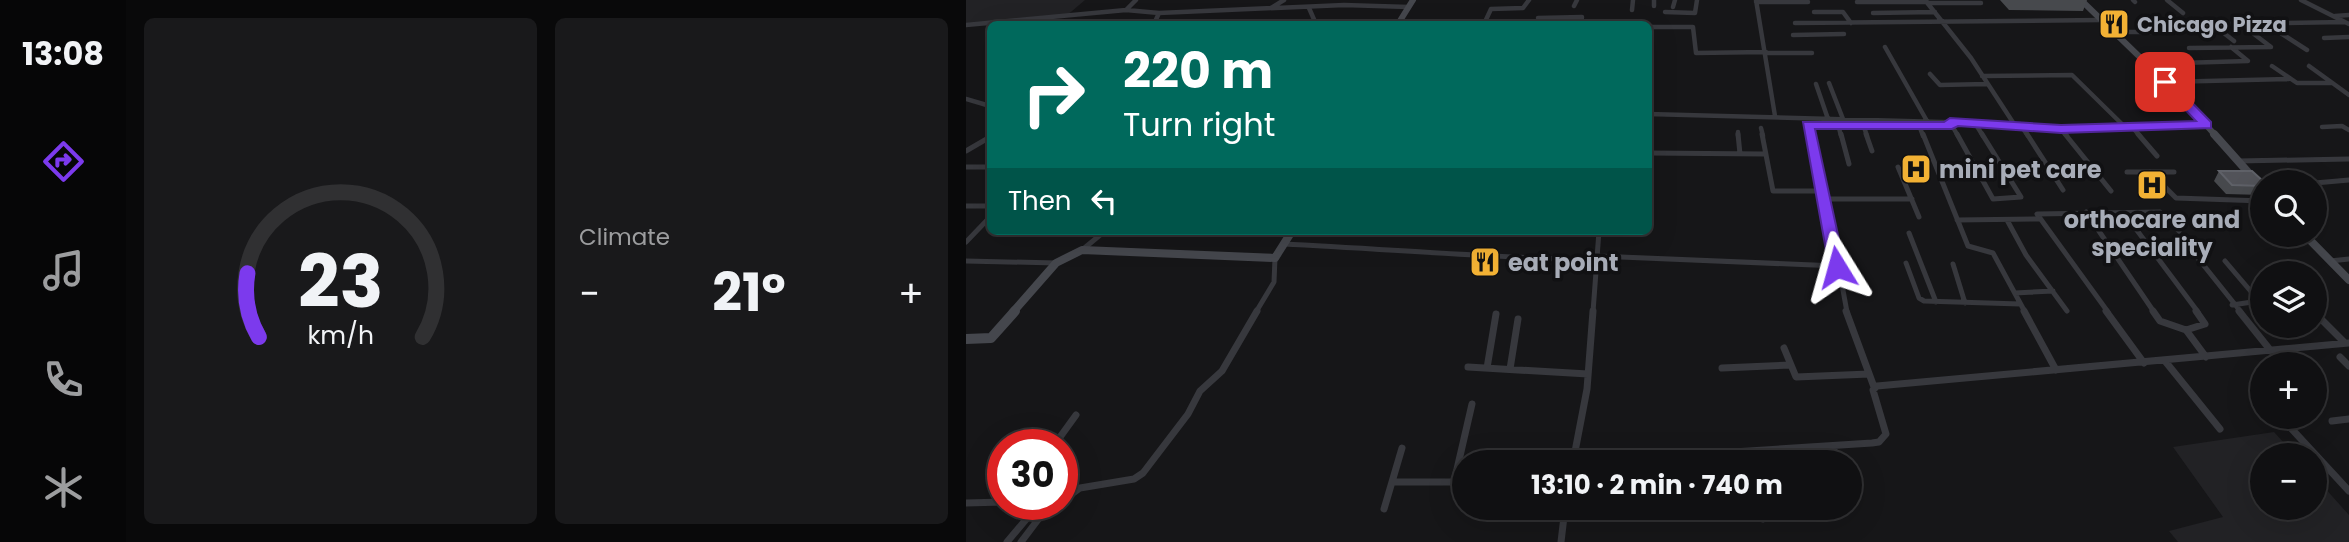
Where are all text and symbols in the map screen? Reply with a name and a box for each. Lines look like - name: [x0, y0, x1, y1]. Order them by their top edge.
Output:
- restaurant icon: Chicago Pizza: [2097, 7, 2131, 41]
- place label: Chicago Pizza: [2137, 10, 2287, 39]
- text: 13:08: [22, 31, 104, 76]
- text: 220 m: [1123, 37, 1273, 105]
- icon: right: [1008, 49, 1099, 140]
- pin: [2135, 52, 2195, 112]
- icon: arrive: [2146, 63, 2184, 101]
- text: Turn right: [1123, 102, 1275, 147]
- icon: directions: [39, 137, 88, 186]
- hospital icon: mini pet care: [1899, 152, 1933, 186]
- place label: mini pet care: [1939, 153, 2102, 186]
- hospital icon: orthocare and speciality: [2135, 168, 2169, 202]
- map controls: [2250, 170, 2327, 520]
- button: search: [2250, 170, 2327, 247]
- icon: left: [1085, 182, 1123, 220]
- text: Then: [1008, 183, 1071, 219]
- place label: orthocare and speciality: [2064, 203, 2240, 264]
- text: Climate: [579, 221, 670, 253]
- position arrow: [1800, 230, 1874, 304]
- text: 23: [298, 231, 383, 332]
- restaurant icon: eat point: [1468, 245, 1502, 279]
- icon: music: [39, 246, 88, 295]
- place label: eat point: [1508, 246, 1619, 279]
- text: 21°: [712, 256, 786, 329]
- button: layers: [2250, 261, 2327, 338]
- text: −: [579, 267, 600, 320]
- text: +: [898, 267, 924, 320]
- text: km/h: [307, 318, 374, 353]
- button: +: [2250, 352, 2327, 429]
- icon: phone: [39, 355, 88, 404]
- speed limit sign: 30: [987, 429, 1078, 520]
- button: −: [2250, 443, 2327, 520]
- icon: climate: [39, 463, 88, 512]
- text: 13:10 · 2 min · 740 m: [1531, 467, 1783, 503]

